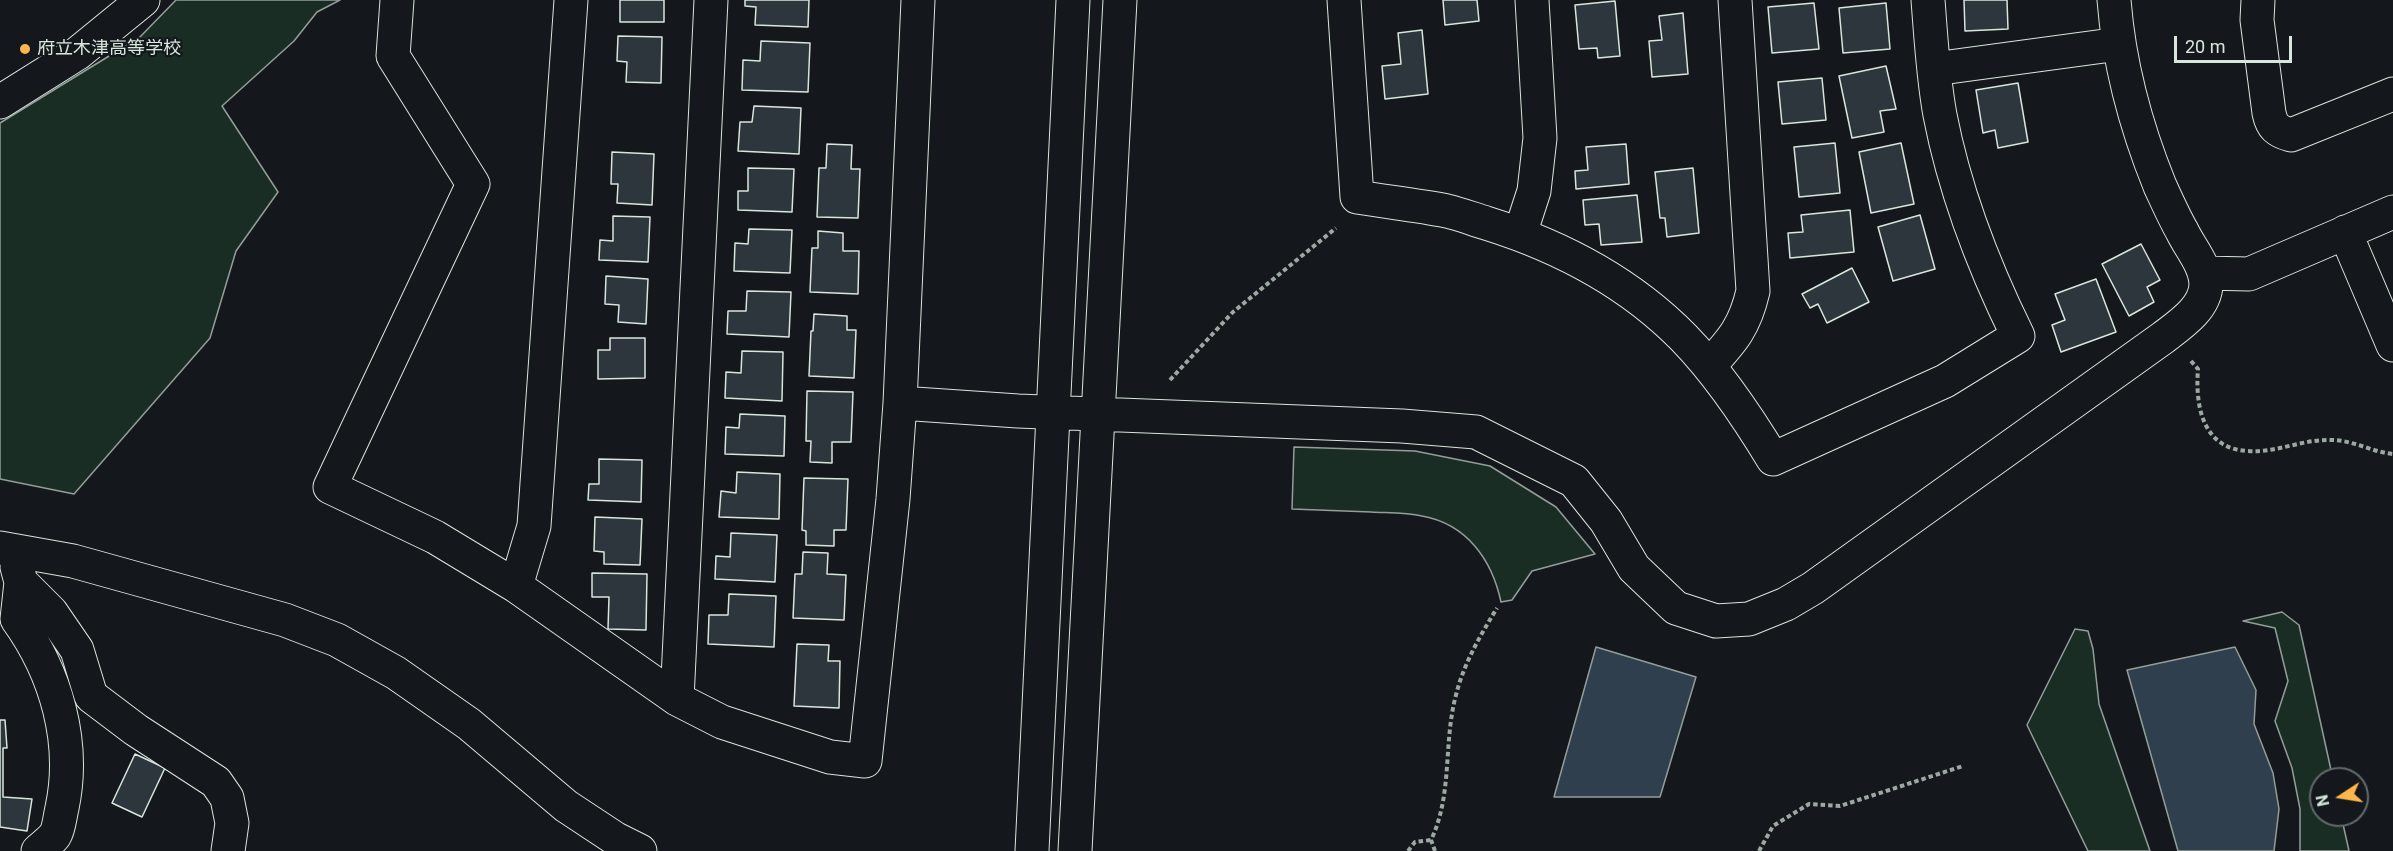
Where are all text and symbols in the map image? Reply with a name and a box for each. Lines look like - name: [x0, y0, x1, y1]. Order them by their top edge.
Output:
- scale bar: [2177, 24, 2296, 62]
- text: 20 m: [2185, 36, 2225, 57]
- place label: 府立木津高等学校: [37, 38, 181, 60]
- marker: 府立木津高等学校: [18, 42, 32, 56]
- north arrow: [2309, 767, 2369, 827]
- text: N: [2312, 793, 2333, 808]

